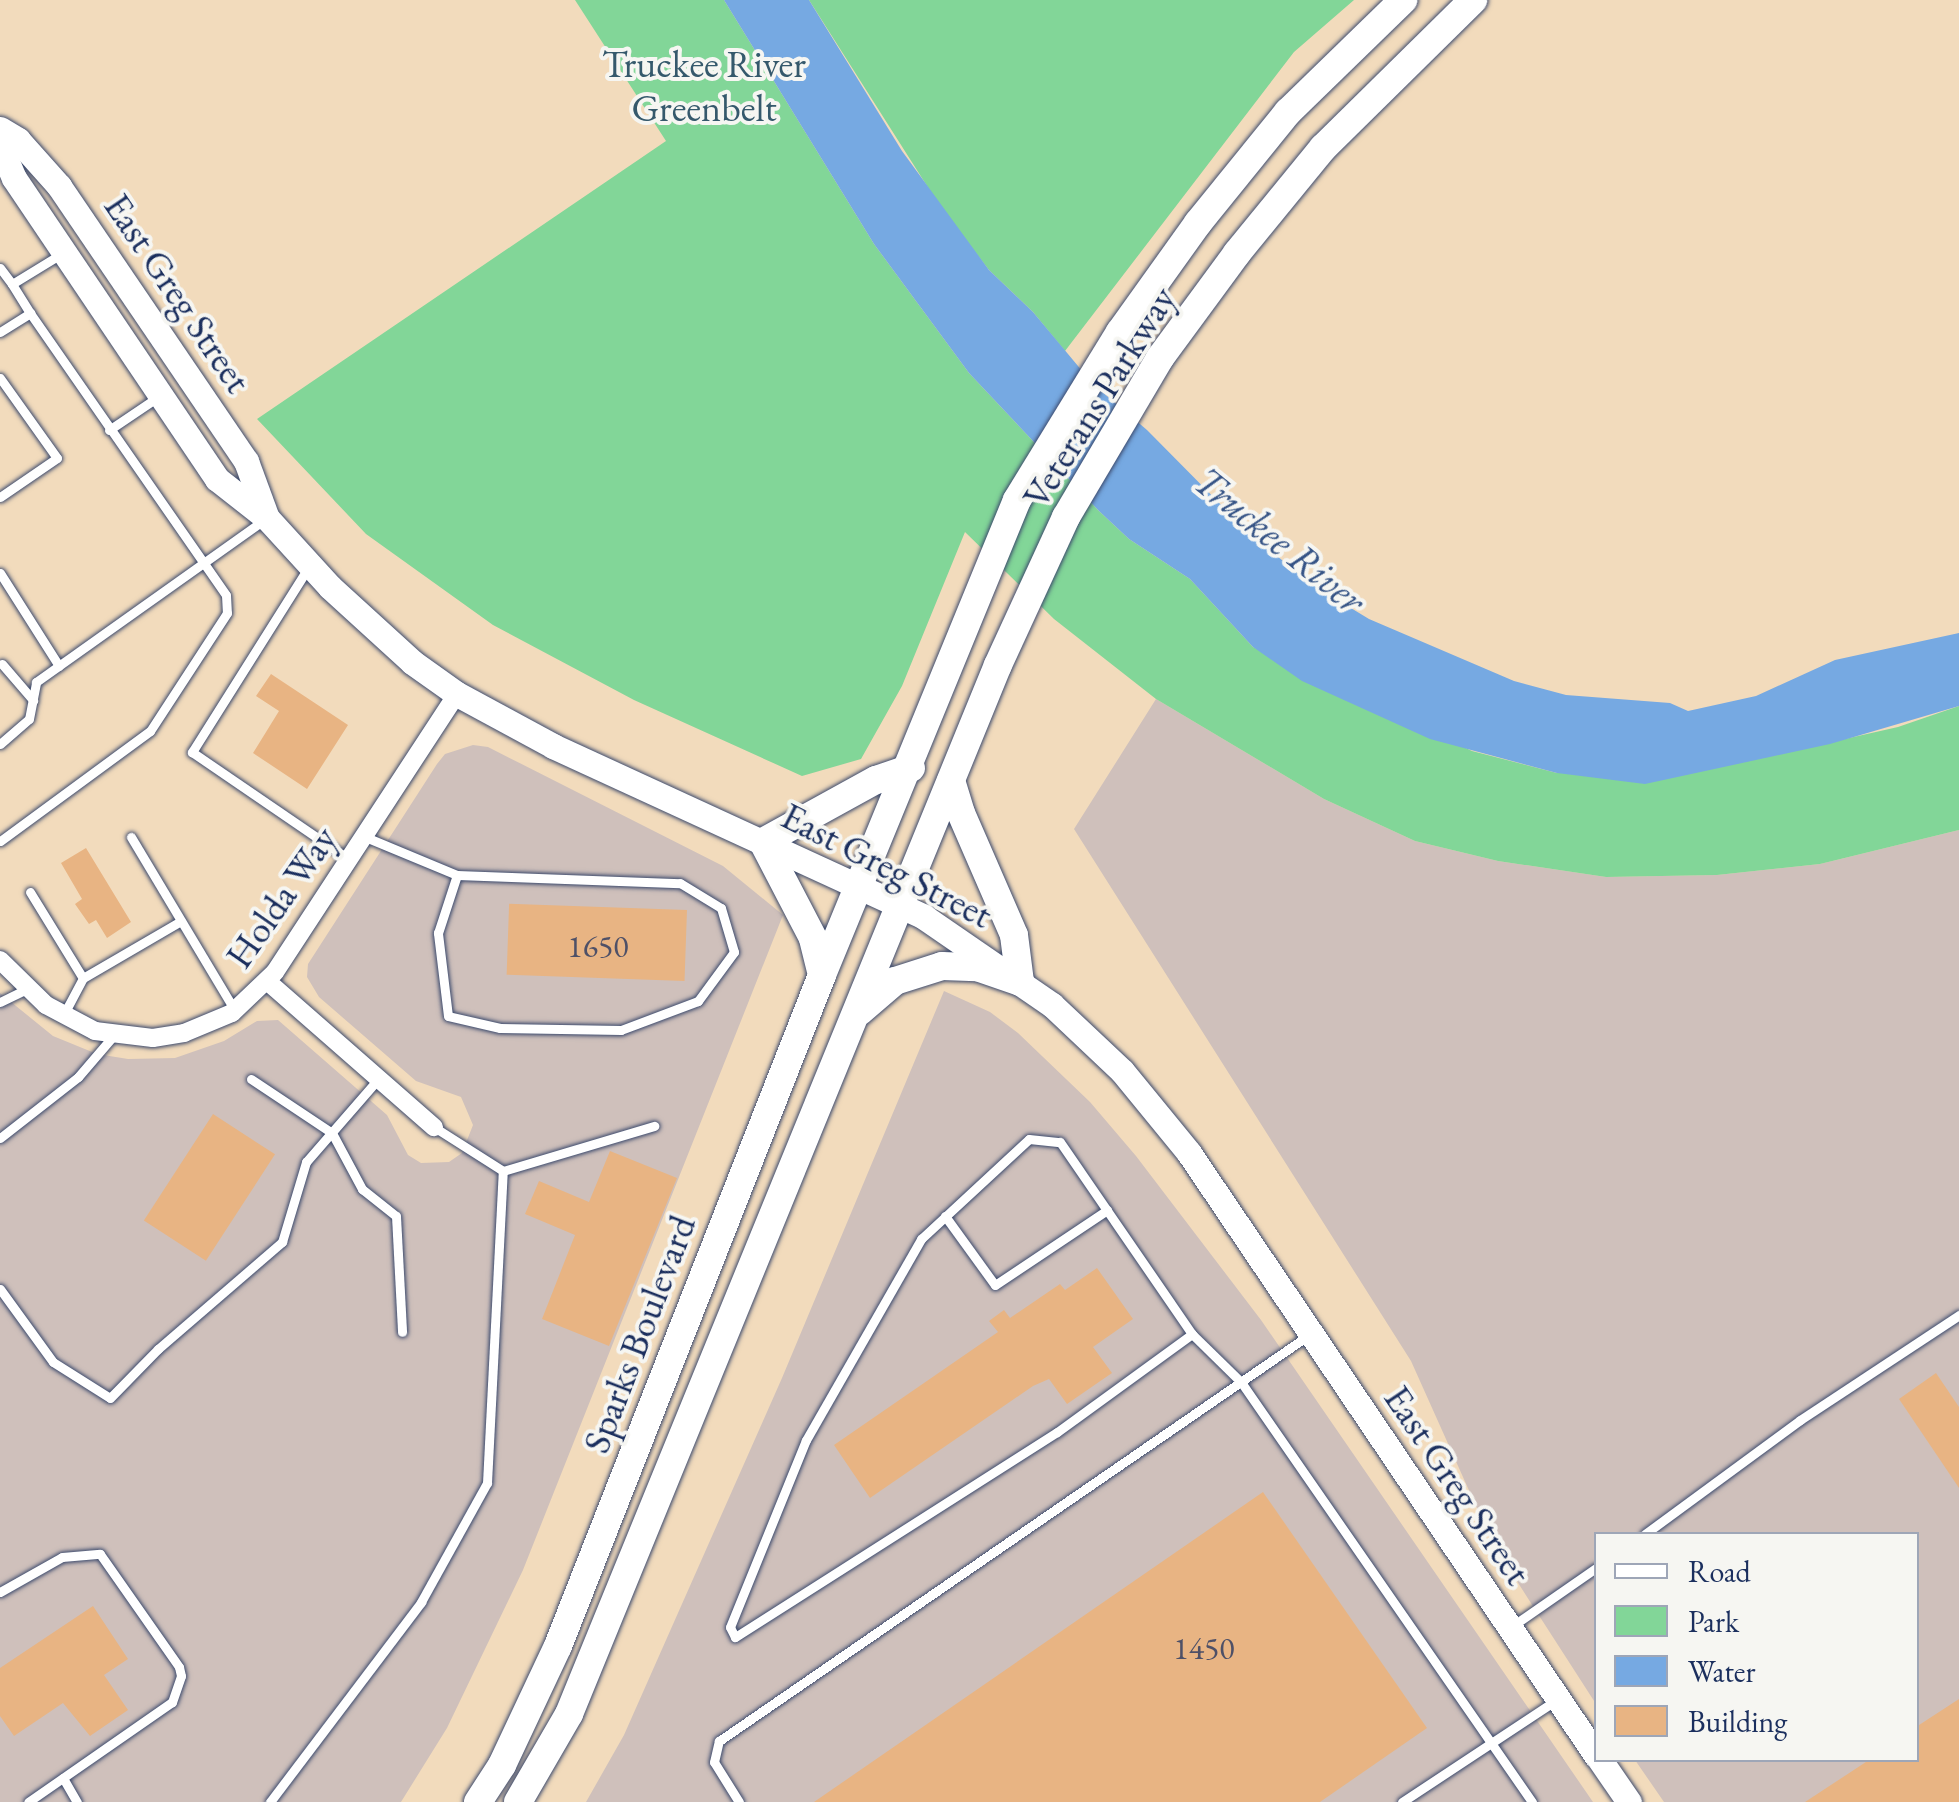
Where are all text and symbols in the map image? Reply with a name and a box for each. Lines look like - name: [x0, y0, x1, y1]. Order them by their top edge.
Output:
- park label: Truckee River Greenbelt: [602, 41, 806, 130]
- street label: East Greg Street: [95, 185, 261, 401]
- street label: Veterans Parkway: [1013, 278, 1185, 516]
- water label: Truckee River: [1185, 456, 1375, 624]
- street label: East Greg Street: [774, 792, 1000, 938]
- street label: Holda Way: [216, 817, 346, 977]
- house number: 1650: [567, 927, 629, 965]
- street label: Sparks Boulevard: [573, 1209, 705, 1459]
- street label: East Greg Street: [1375, 1377, 1541, 1593]
- legend: [1594, 1532, 1919, 1762]
- text: Road: [1688, 1552, 1751, 1591]
- text: Park: [1688, 1602, 1739, 1641]
- house number: 1450: [1173, 1629, 1235, 1667]
- text: Water: [1688, 1652, 1756, 1691]
- text: Building: [1688, 1702, 1787, 1741]

